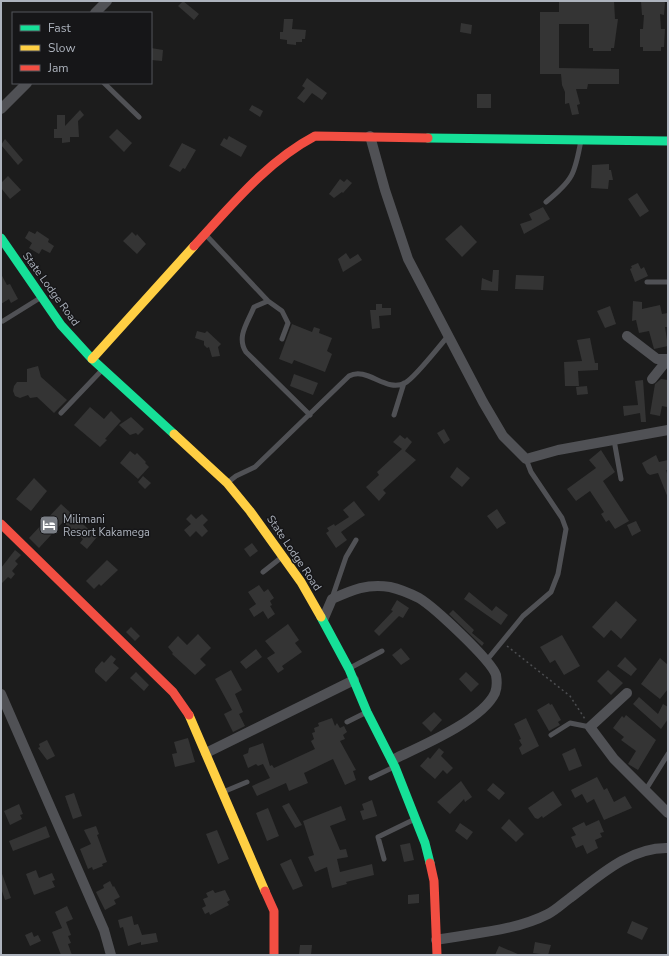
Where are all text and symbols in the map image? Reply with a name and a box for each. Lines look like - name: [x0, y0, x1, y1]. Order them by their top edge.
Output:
- legend: [12, 12, 152, 84]
- text: Fast: [48, 20, 71, 36]
- text: Slow: [48, 40, 76, 56]
- text: Jam: [47, 60, 69, 76]
- street label: State Lodge Road: [19, 249, 83, 329]
- place label: Milimani Resort Kakamega: [63, 512, 150, 540]
- street label: State Lodge Road: [263, 512, 325, 594]
- hotel icon: Milimani Resort Kakamega: [38, 514, 60, 536]

